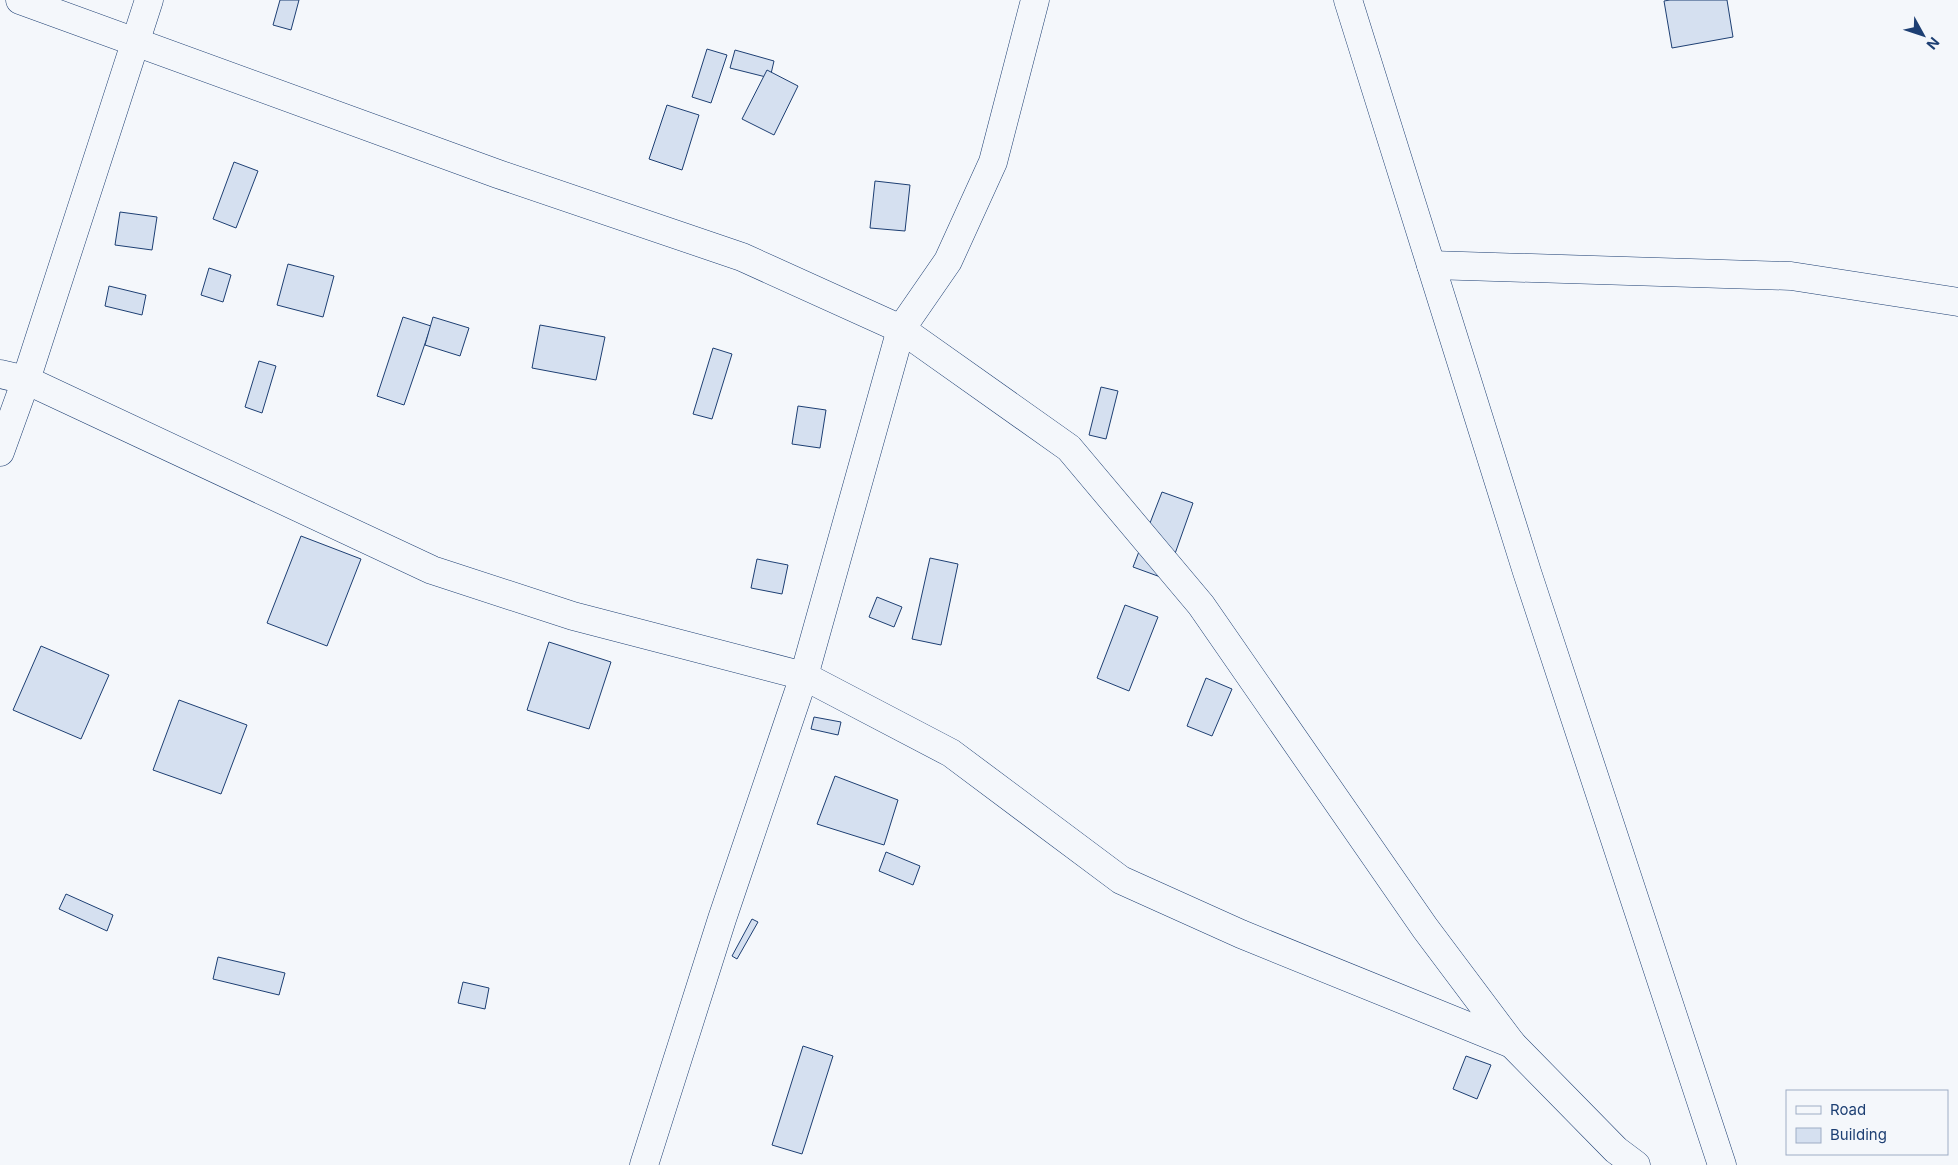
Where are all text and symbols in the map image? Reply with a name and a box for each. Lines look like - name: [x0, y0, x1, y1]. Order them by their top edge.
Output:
- north arrow: [1898, 10, 1948, 60]
- text: N: [1923, 34, 1943, 53]
- legend: [1786, 1090, 1948, 1155]
- text: Road: [1830, 1100, 1866, 1119]
- text: Building: [1830, 1125, 1887, 1144]

